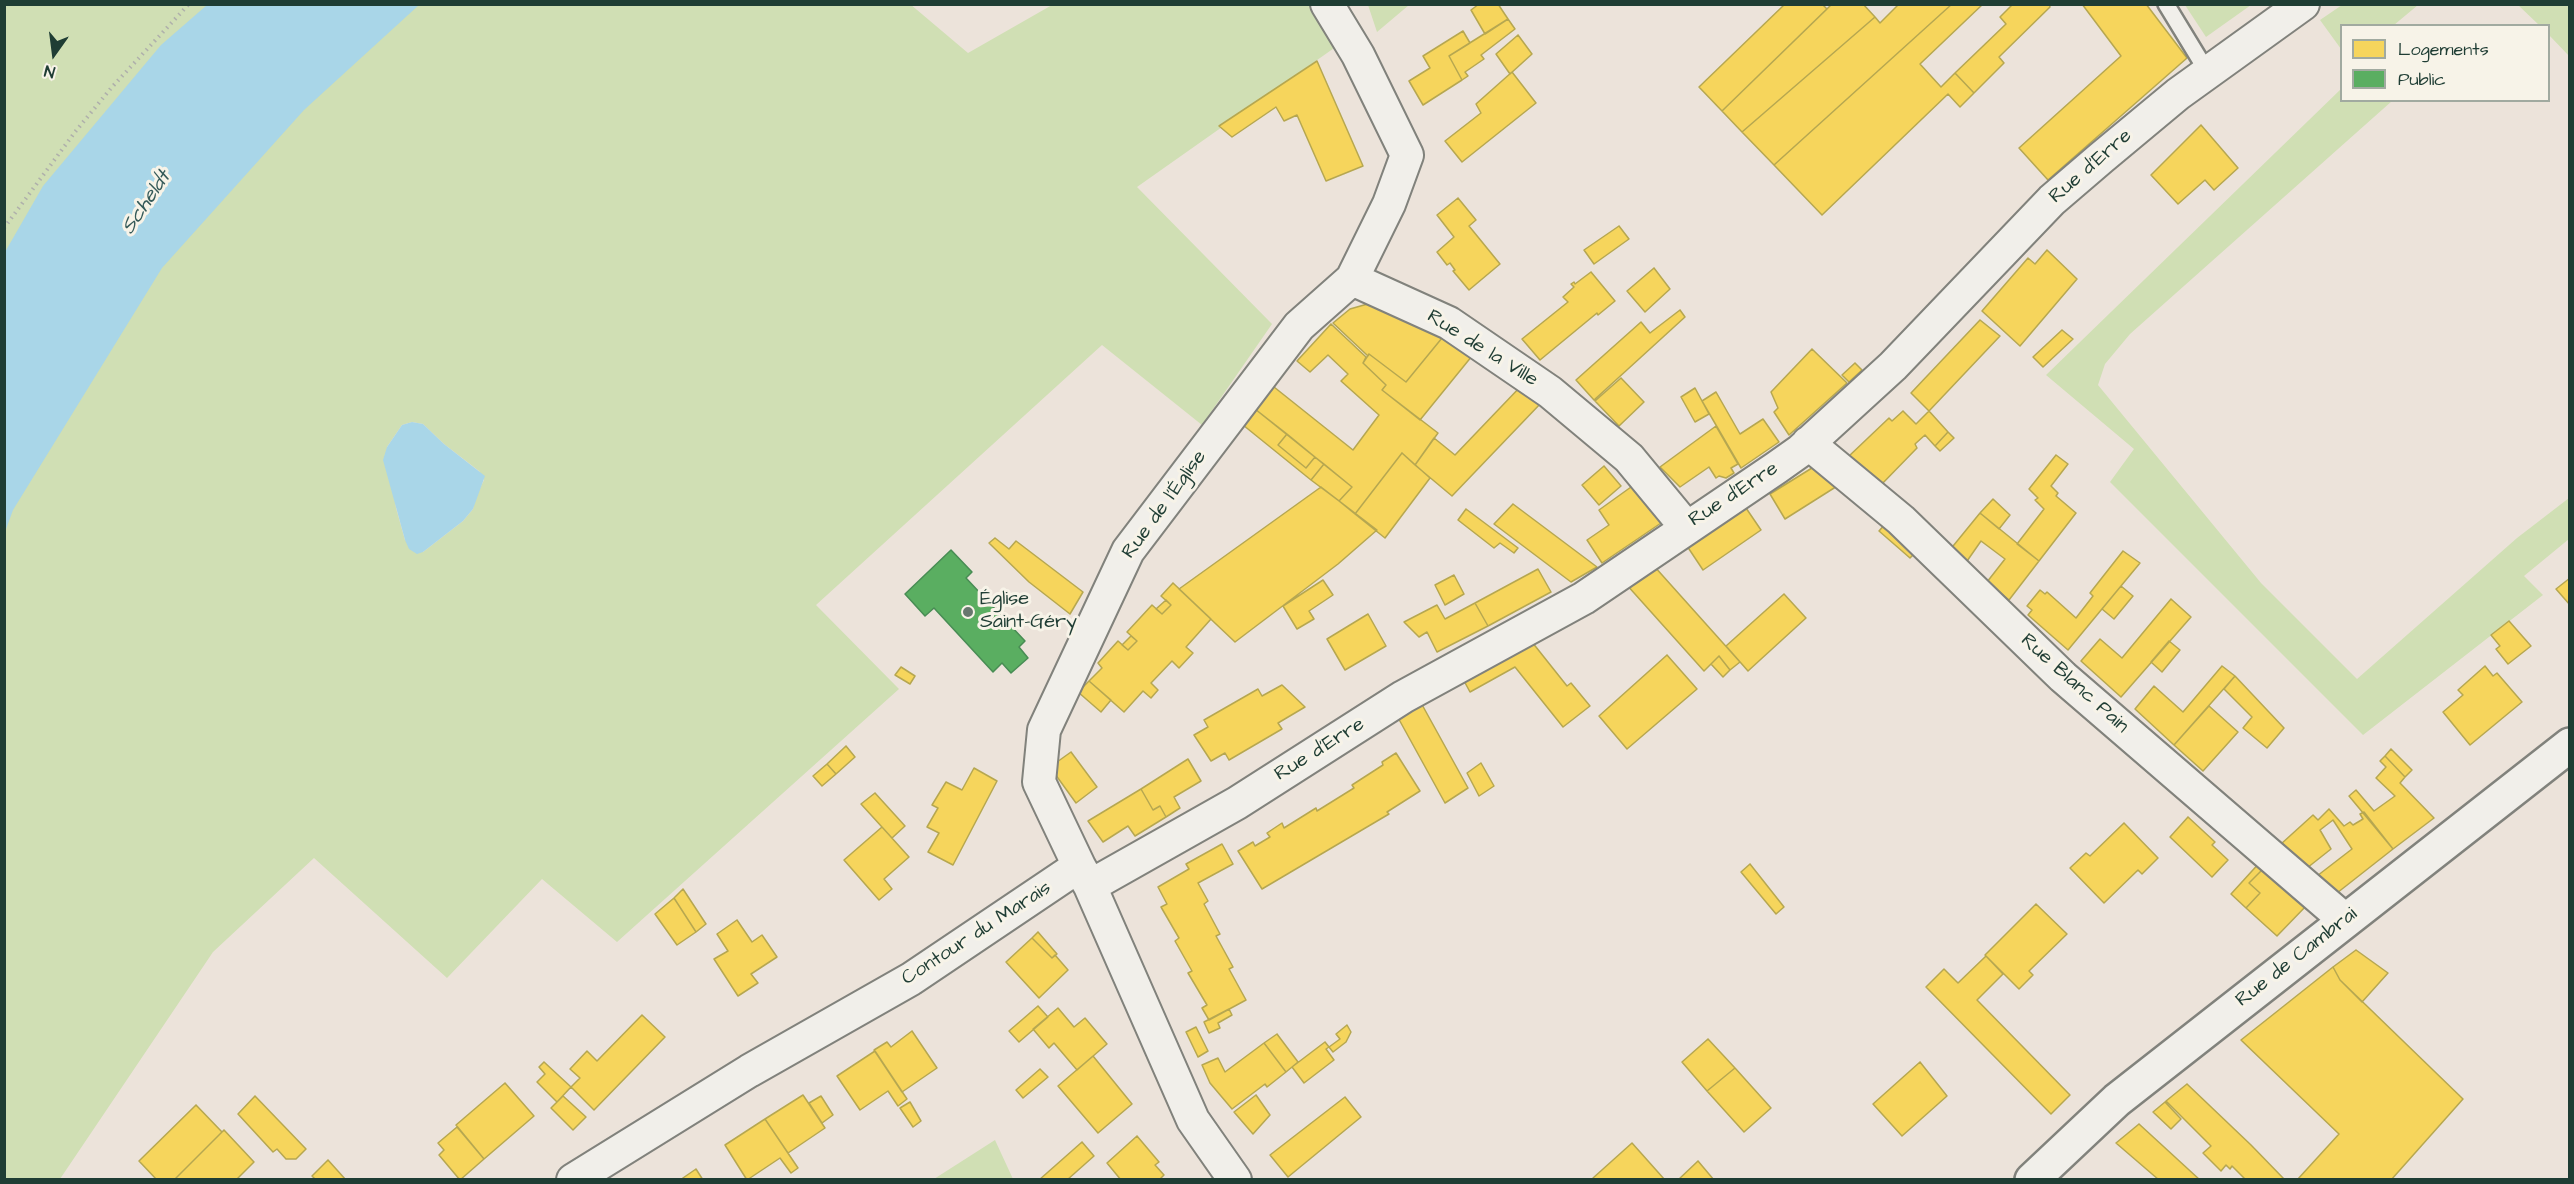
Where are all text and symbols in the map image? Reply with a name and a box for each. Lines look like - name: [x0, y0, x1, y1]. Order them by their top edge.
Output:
- north arrow: [24, 24, 84, 84]
- legend: [2340, 24, 2550, 102]
- text: Logements: [2398, 37, 2489, 62]
- text: N: [42, 60, 57, 83]
- text: Public: [2398, 67, 2446, 92]
- street label: Rue d'Erre: [2045, 125, 2137, 209]
- water label: Scheldt: [117, 166, 177, 240]
- street label: Rue de la Ville: [1422, 305, 1542, 393]
- street label: Rue de l'Église: [1118, 446, 1212, 564]
- street label: Rue d'Erre: [1685, 457, 1783, 533]
- place label: Église Saint-Géry: [980, 588, 1077, 635]
- marker: Église Saint-Géry: [961, 605, 975, 619]
- street label: Rue Blanc Pain: [2015, 629, 2133, 739]
- street label: Rue d'Erre: [1271, 713, 1369, 787]
- street label: Contour du Marais: [898, 877, 1056, 991]
- street label: Rue de Cambrai: [2231, 903, 2363, 1013]

